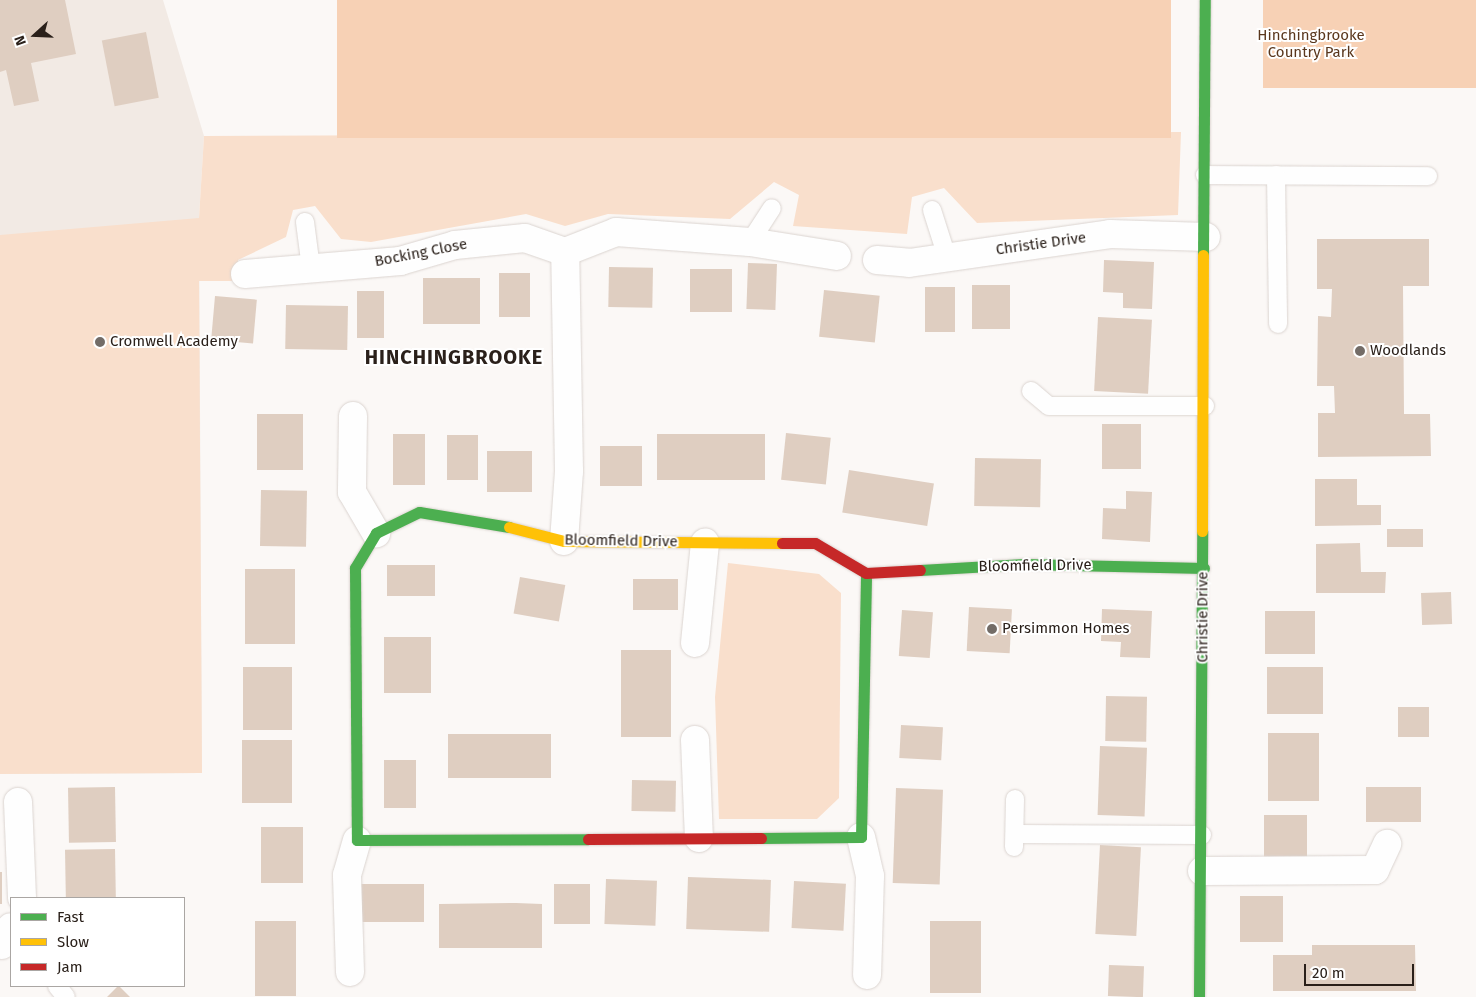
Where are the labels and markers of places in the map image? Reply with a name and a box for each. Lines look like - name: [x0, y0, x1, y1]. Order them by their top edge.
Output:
- place label: Cromwell Academy: [110, 333, 238, 351]
- marker: Cromwell Academy: [94, 336, 106, 348]
- place label: Woodlands: [1370, 342, 1446, 360]
- marker: Woodlands: [1354, 345, 1366, 357]
- place label: Persimmon Homes: [1002, 620, 1129, 638]
- marker: Persimmon Homes: [986, 623, 998, 635]

